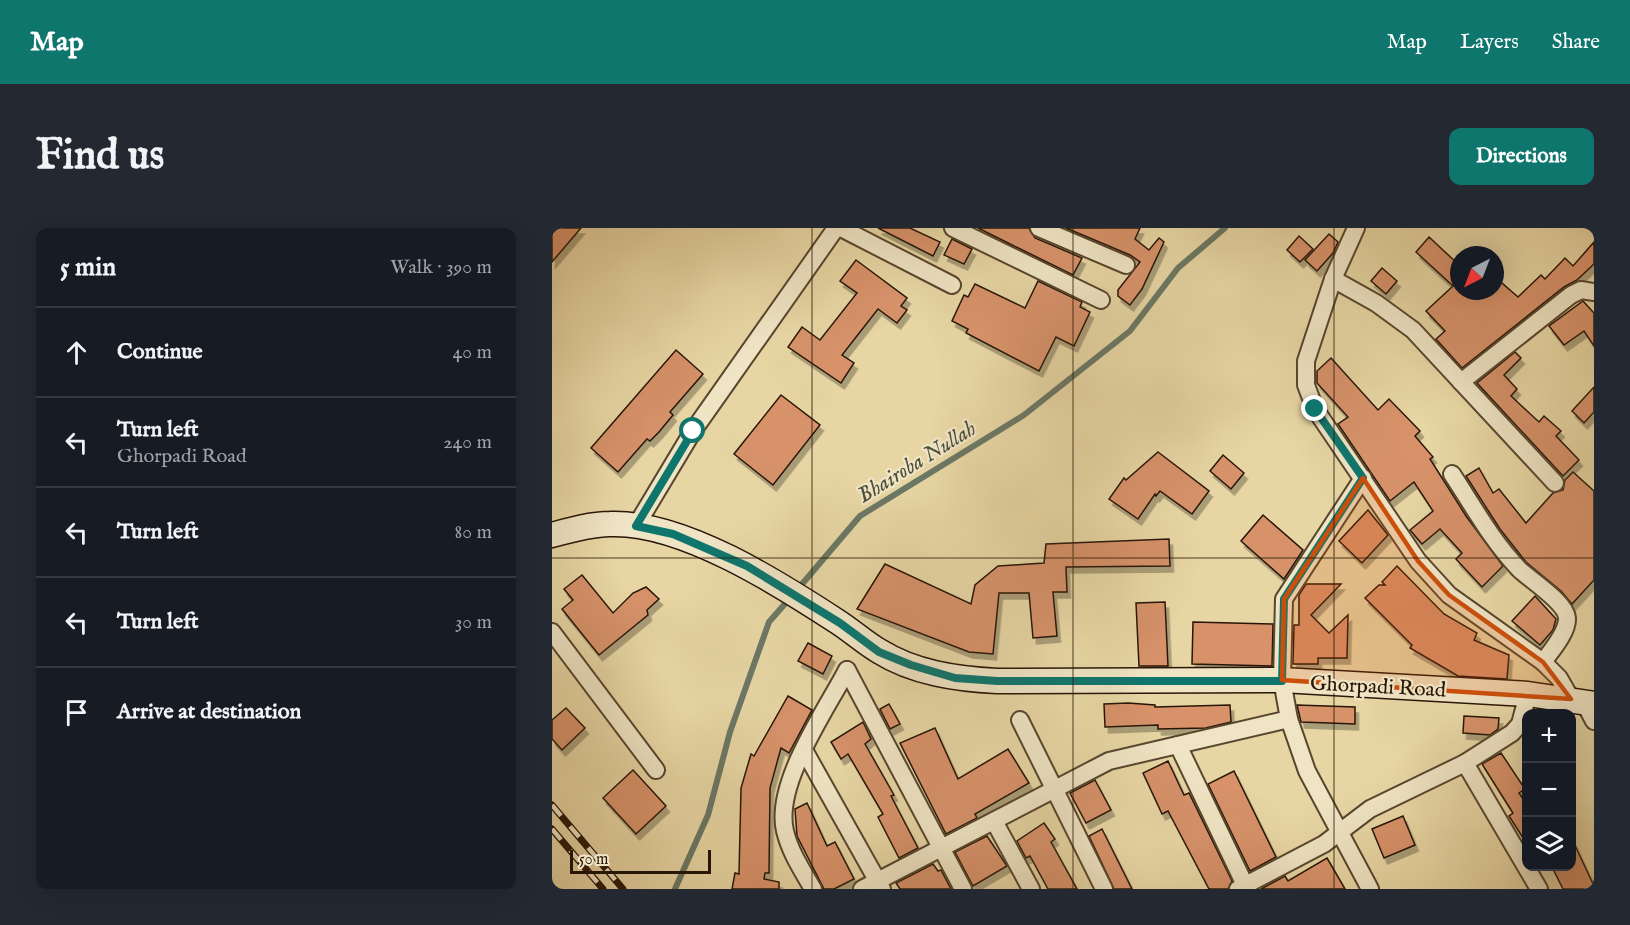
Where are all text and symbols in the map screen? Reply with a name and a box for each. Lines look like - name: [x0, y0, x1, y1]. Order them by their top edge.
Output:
- text: Map: [30, 25, 84, 60]
- text: Map: [1387, 29, 1427, 56]
- text: Layers: [1460, 29, 1519, 56]
- text: Share: [1552, 29, 1600, 56]
- button: Directions: [1449, 128, 1594, 185]
- text: Find us: [36, 130, 164, 183]
- north arrow: [1450, 246, 1504, 300]
- text: 5 min: [60, 251, 116, 284]
- text: Walk · 390 m: [390, 255, 492, 280]
- icon: ahead: [60, 336, 93, 369]
- text: Continue: [117, 338, 203, 366]
- text: 40 m: [453, 340, 492, 365]
- route end: [1301, 395, 1327, 421]
- water label: Bhairoba Nullah: [852, 415, 982, 510]
- text: Turn left: [117, 416, 199, 444]
- route start: [679, 417, 705, 443]
- icon: left: [60, 426, 93, 459]
- text: 240 m: [443, 430, 492, 455]
- text: Ghorpadi Road: [117, 444, 247, 469]
- icon: left: [60, 516, 93, 549]
- text: Turn left: [117, 518, 199, 546]
- text: 80 m: [455, 520, 492, 545]
- icon: left: [60, 606, 93, 639]
- text: Turn left: [117, 608, 199, 636]
- text: 30 m: [455, 610, 492, 635]
- street label: Ghorpadi Road: [1309, 670, 1447, 705]
- icon: arrive: [60, 696, 93, 729]
- text: Arrive at destination: [117, 698, 301, 726]
- map controls: [1522, 709, 1576, 871]
- button: +: [1522, 709, 1576, 763]
- button: −: [1522, 763, 1576, 817]
- button: layers: [1522, 817, 1576, 871]
- scale bar: [570, 847, 711, 874]
- text: 50 m: [579, 850, 608, 870]

